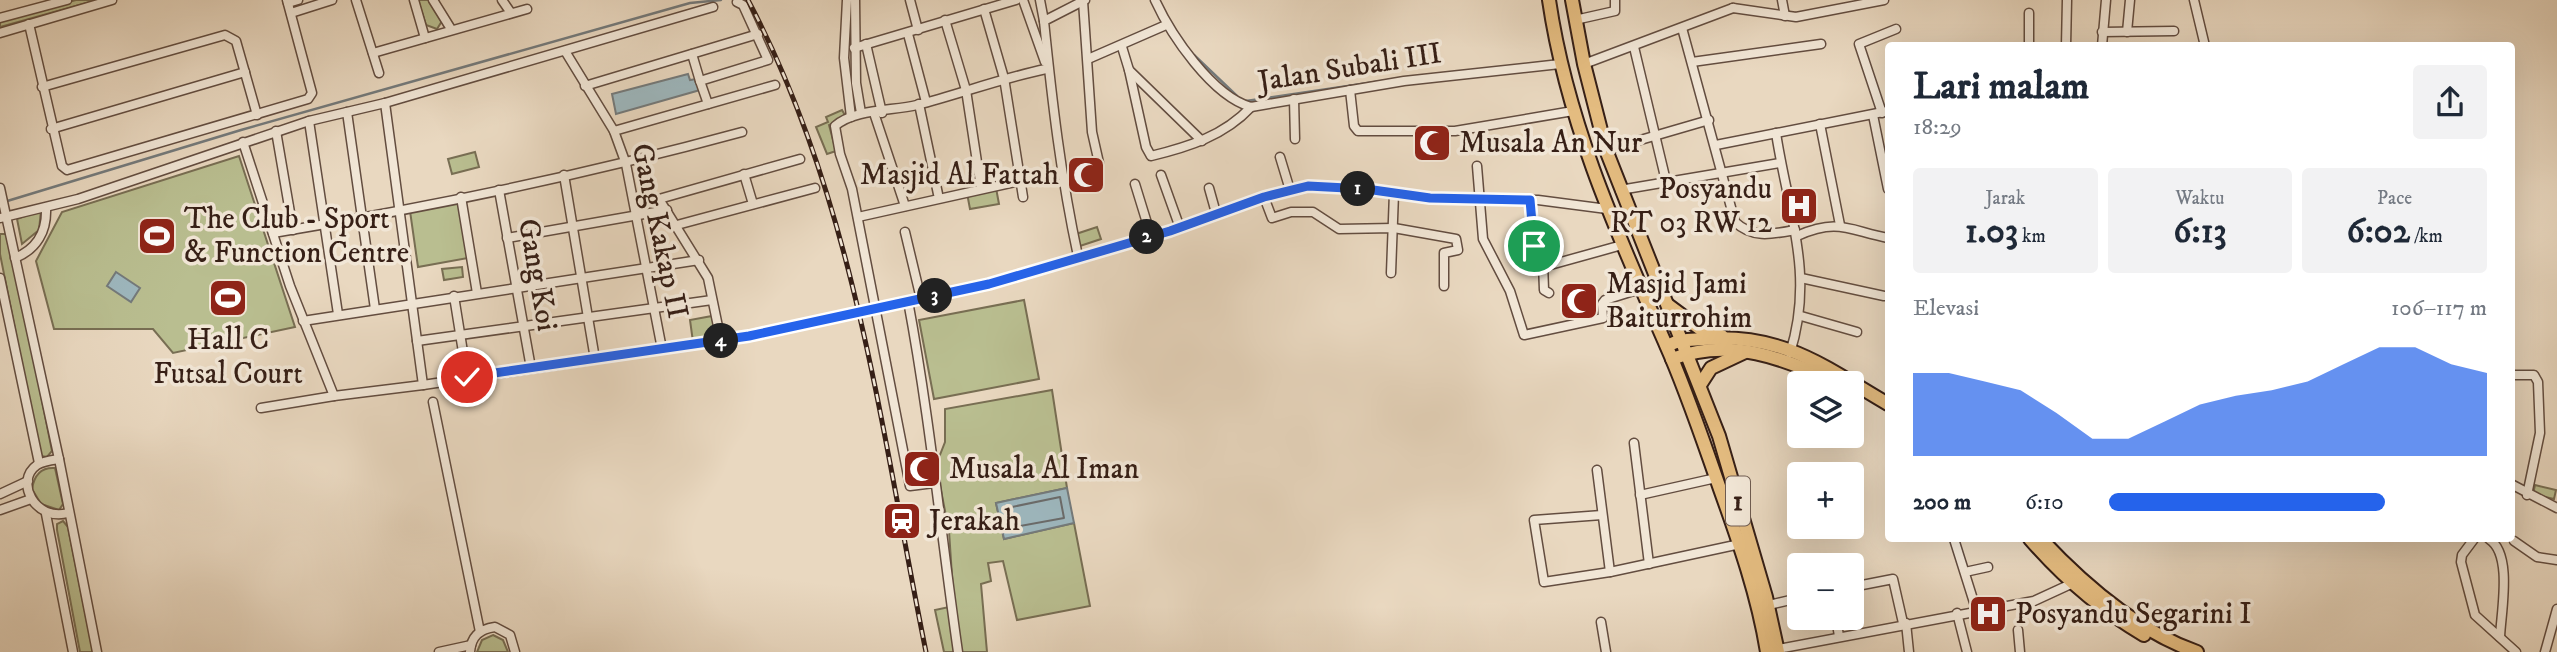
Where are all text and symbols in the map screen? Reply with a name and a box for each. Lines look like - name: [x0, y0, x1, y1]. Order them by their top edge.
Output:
- street label: Jalan Subali III: [1253, 35, 1444, 101]
- text: Lari malam: [1913, 63, 2089, 111]
- button: share: [2413, 65, 2487, 139]
- text: 18:29: [1913, 113, 1962, 142]
- mosque icon: Musala An Nur: [1411, 122, 1453, 164]
- place label: Musala An Nur: [1459, 125, 1642, 162]
- street label: Gang Kakap II: [622, 140, 696, 322]
- mosque icon: Masjid Al Fattah: [1065, 154, 1107, 196]
- place label: Masjid Al Fattah: [860, 157, 1059, 194]
- place label: Posyandu RT 03 RW 12: [1610, 171, 1772, 242]
- pin: 1: [1340, 172, 1376, 206]
- text: 1: [1354, 177, 1361, 200]
- hospital icon: Posyandu RT 03 RW 12: [1778, 185, 1820, 227]
- text: Jarak: [1985, 187, 2025, 210]
- text: Waktu: [2176, 187, 2224, 210]
- text: Pace: [2377, 187, 2412, 210]
- place label: The Club - Sport & Function Centre: [184, 201, 409, 272]
- text: 1.03: [1965, 210, 2018, 254]
- text: 6:13: [2173, 210, 2227, 254]
- text: 6:02: [2347, 210, 2410, 254]
- sports icon: The Club - Sport & Function Centre: [136, 215, 178, 257]
- street label: Gang Koi: [509, 216, 565, 334]
- pin: [1504, 216, 1564, 276]
- pin: 2: [1130, 219, 1164, 254]
- text: 2: [1142, 225, 1151, 248]
- text: km: [2018, 225, 2046, 248]
- text: /km: [2410, 225, 2443, 248]
- icon: arrive: [1515, 227, 1553, 265]
- place label: Masjid Jami Baiturrohim: [1606, 266, 1752, 337]
- sports icon: Hall C Futsal Court: [207, 277, 249, 319]
- pin: 3: [918, 278, 953, 314]
- mosque icon: Masjid Jami Baiturrohim: [1558, 280, 1600, 322]
- text: 3: [931, 284, 938, 307]
- text: Elevasi: [1913, 294, 1979, 323]
- text: 106–117 m: [2391, 294, 2487, 323]
- place label: Hall C Futsal Court: [153, 322, 303, 393]
- pin: 4: [704, 324, 738, 358]
- text: 4: [715, 329, 726, 352]
- pin: [437, 347, 497, 407]
- icon: check: [448, 358, 486, 396]
- map controls: [1787, 371, 1864, 630]
- button: layers: [1787, 371, 1864, 448]
- mosque icon: Musala Al Iman: [901, 448, 943, 490]
- place label: Musala Al Iman: [949, 451, 1140, 488]
- button: +: [1787, 462, 1864, 539]
- road number: 1: [1726, 476, 1750, 526]
- text: 200 m: [1913, 488, 1971, 517]
- text: 6:10: [2025, 488, 2064, 517]
- station icon: Jerakah: [881, 500, 923, 542]
- place label: Jerakah: [926, 503, 1020, 540]
- button: −: [1787, 553, 1864, 630]
- hospital icon: Posyandu Segarini I: [1967, 593, 2009, 635]
- place label: Posyandu Segarini I: [2015, 596, 2252, 633]

